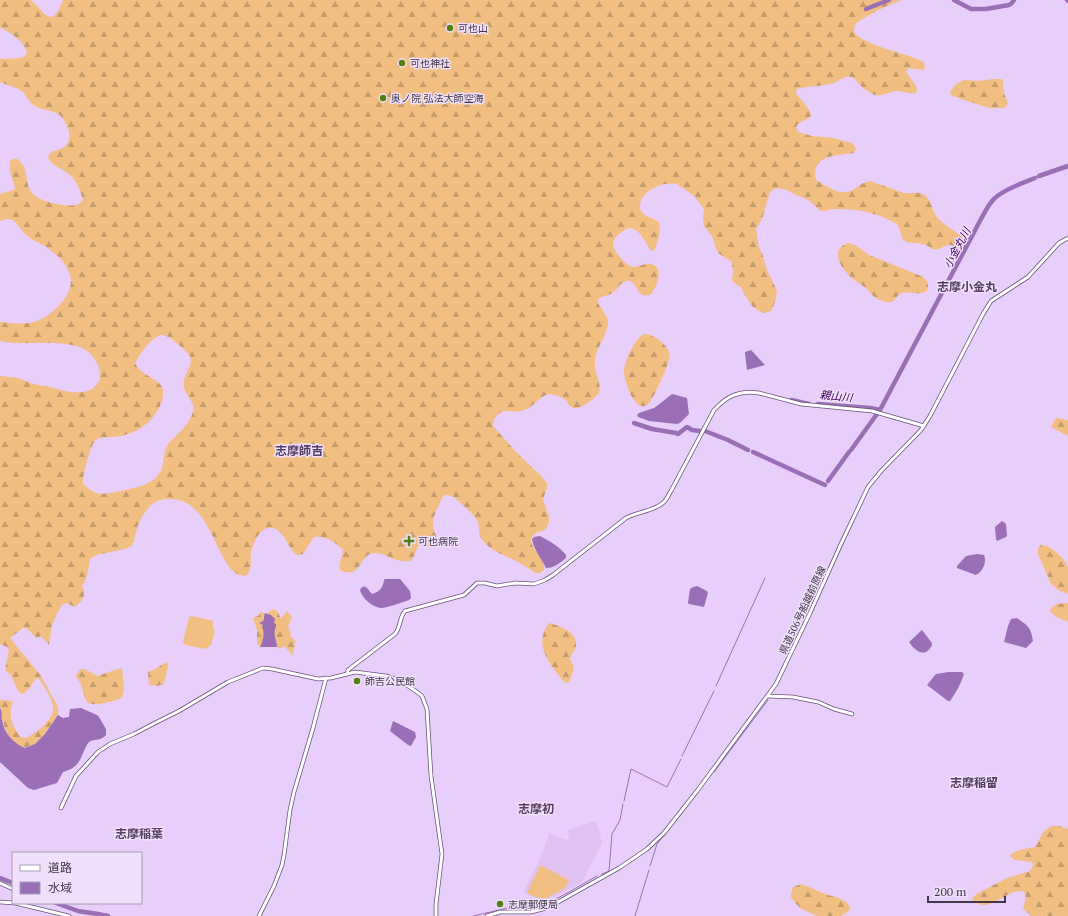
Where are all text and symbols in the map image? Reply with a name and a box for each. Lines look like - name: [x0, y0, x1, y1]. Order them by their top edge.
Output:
- place label: 可也山: [458, 22, 488, 35]
- marker: 可也山: [445, 23, 455, 33]
- place label: 可也神社: [410, 57, 450, 70]
- marker: 可也神社: [397, 58, 407, 68]
- place label: 奥ノ院 弘法大師空海: [391, 92, 483, 105]
- marker: 奥ノ院 弘法大師空海: [378, 93, 388, 103]
- water label: 小金丸川: [940, 224, 974, 271]
- district label: 志摩小金丸: [937, 279, 997, 294]
- water label: 親山川: [819, 387, 854, 405]
- district label: 志摩師吉: [275, 443, 323, 458]
- marker: 可也病院: [403, 535, 415, 547]
- place label: 可也病院: [418, 535, 458, 548]
- street label: 県道506号船越前原線: [776, 564, 829, 656]
- place label: 師吉公民館: [365, 675, 415, 688]
- marker: 師吉公民館: [352, 676, 362, 686]
- district label: 志摩稲留: [950, 775, 998, 790]
- district label: 志摩初: [518, 801, 554, 816]
- district label: 志摩稲葉: [115, 826, 163, 841]
- legend: [12, 852, 142, 904]
- text: 道路: [48, 860, 72, 875]
- scale bar: [928, 878, 1005, 904]
- text: 水域: [48, 880, 72, 895]
- text: 200 m: [934, 884, 967, 899]
- place label: 志摩郵便局: [508, 898, 558, 911]
- marker: 志摩郵便局: [495, 899, 505, 909]

